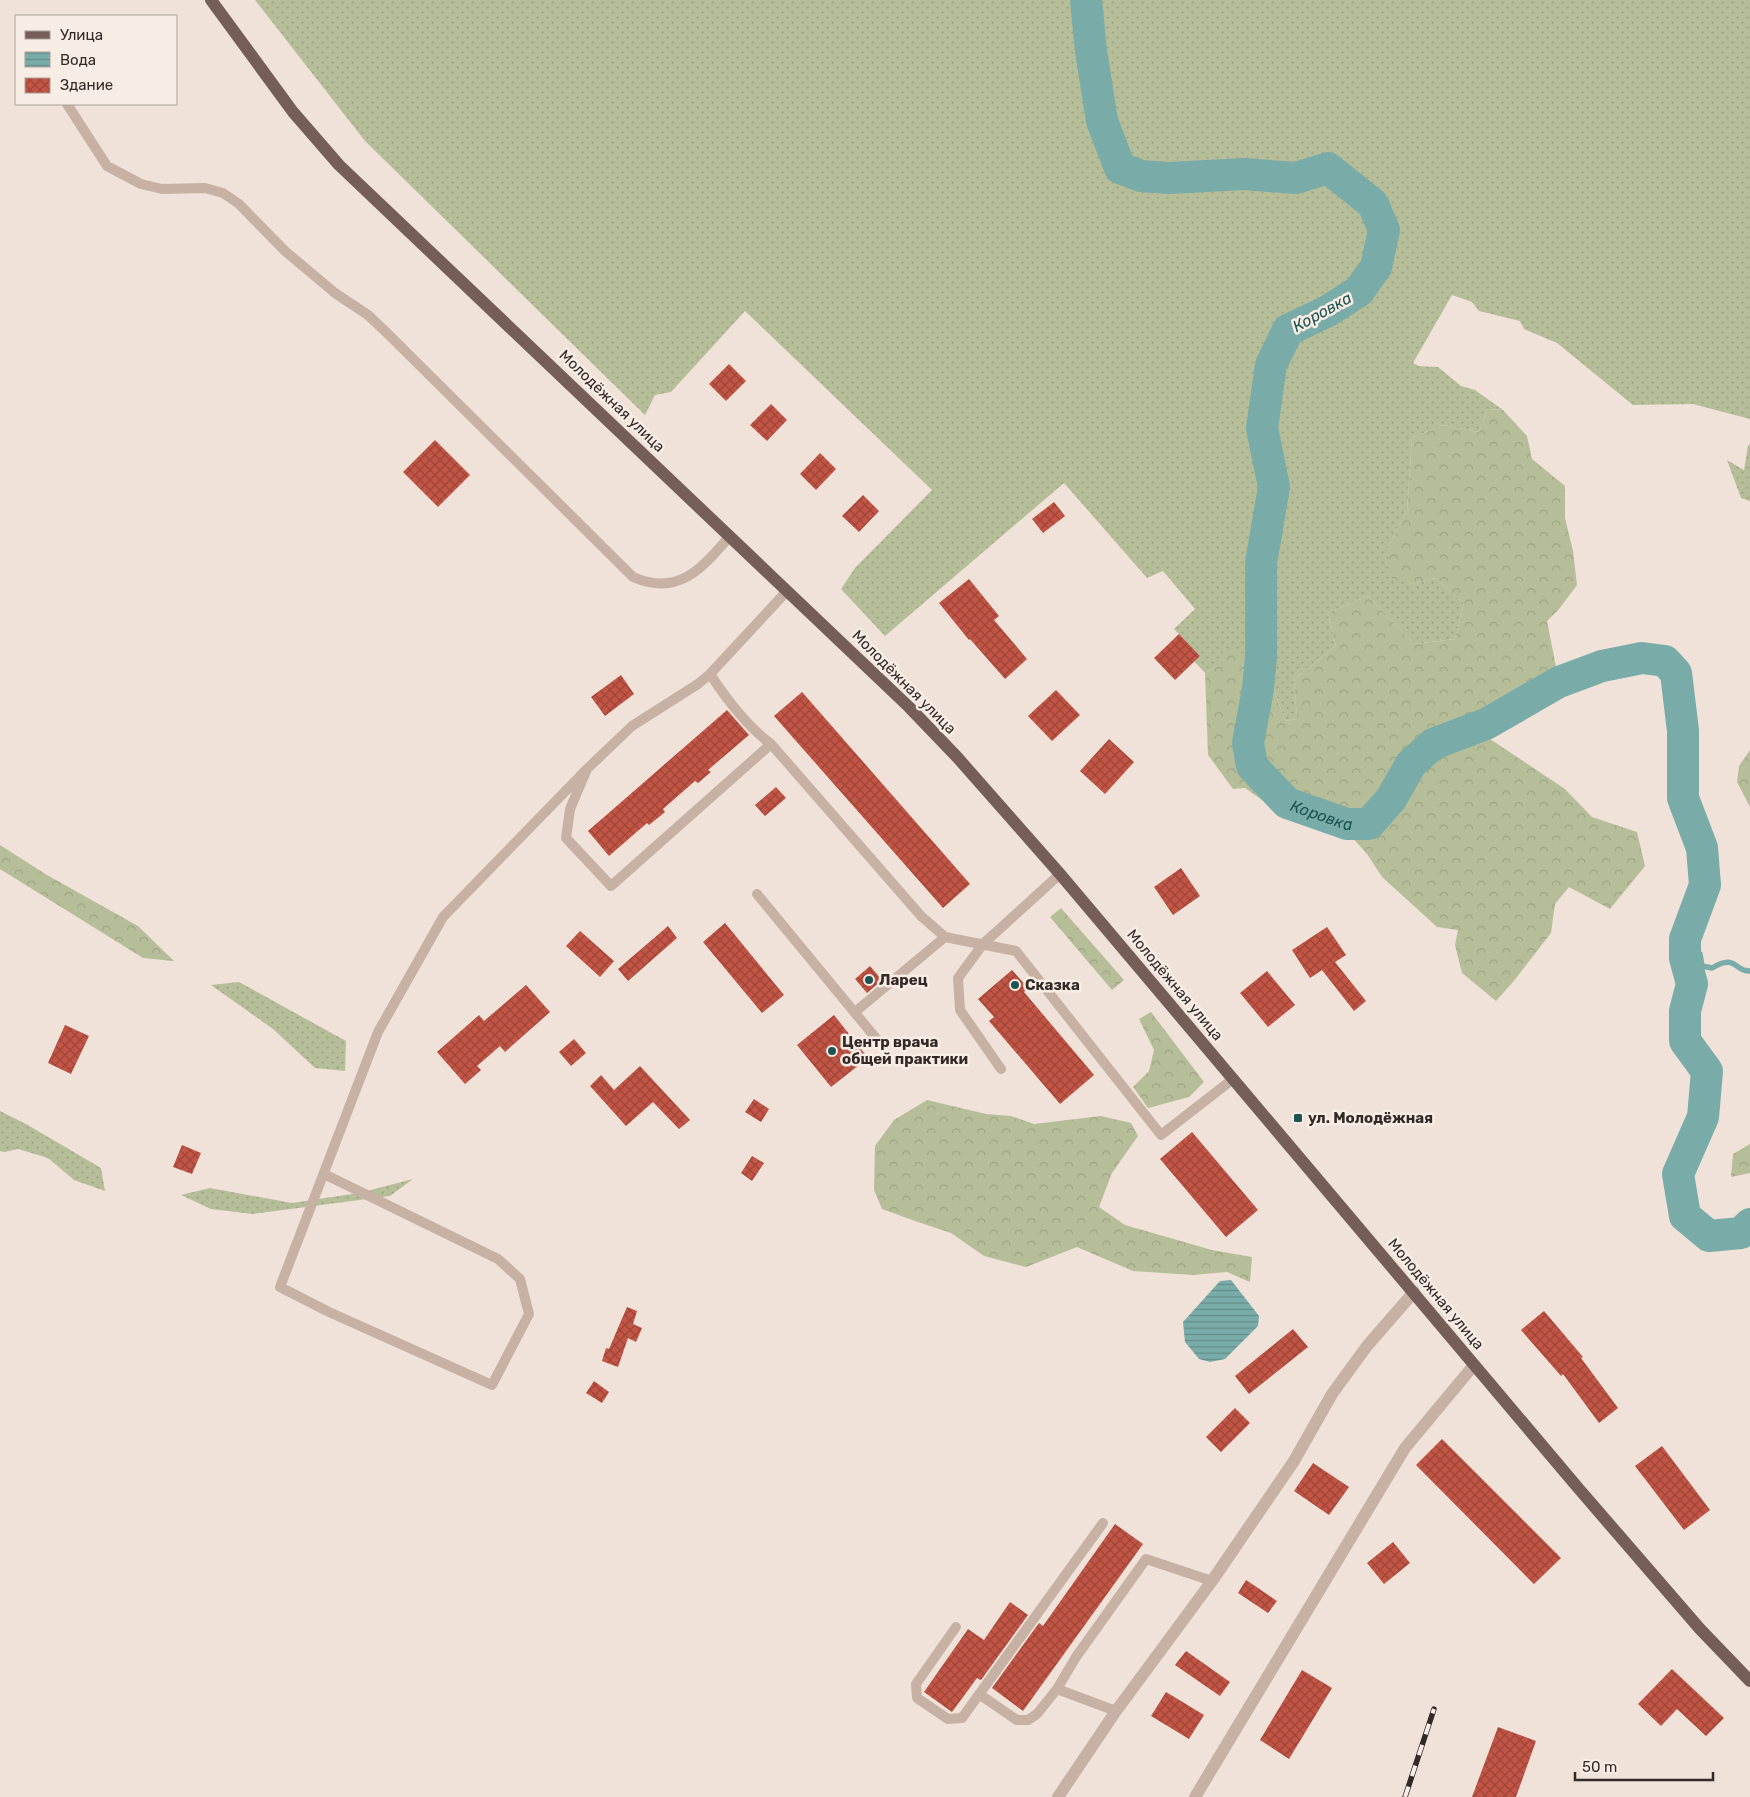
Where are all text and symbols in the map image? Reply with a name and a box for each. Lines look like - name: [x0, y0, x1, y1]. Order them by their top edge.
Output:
- legend: [15, 15, 178, 105]
- text: Улица: [60, 26, 103, 44]
- text: Вода: [60, 51, 96, 69]
- text: Здание: [60, 76, 113, 94]
- water label: Коровка: [1289, 288, 1355, 336]
- street label: Молодёжная улица: [556, 346, 668, 456]
- street label: Молодёжная улица: [848, 626, 960, 738]
- water label: Коровка: [1288, 796, 1352, 834]
- street label: Молодёжная улица: [1123, 926, 1227, 1044]
- place label: Ларец: [879, 971, 928, 989]
- marker: Ларец: [863, 974, 875, 986]
- place label: Сказка: [1025, 976, 1080, 994]
- marker: Сказка: [1009, 979, 1021, 991]
- place label: Центр врача общей практики: [842, 1033, 968, 1068]
- marker: Центр врача общей практики: [826, 1045, 838, 1057]
- place label: ул. Молодёжная: [1308, 1109, 1433, 1127]
- marker: ул. Молодёжная: [1292, 1112, 1304, 1124]
- street label: Молодёжная улица: [1384, 1235, 1488, 1353]
- scale bar: [1575, 1750, 1712, 1782]
- text: 50 m: [1582, 1758, 1617, 1776]

